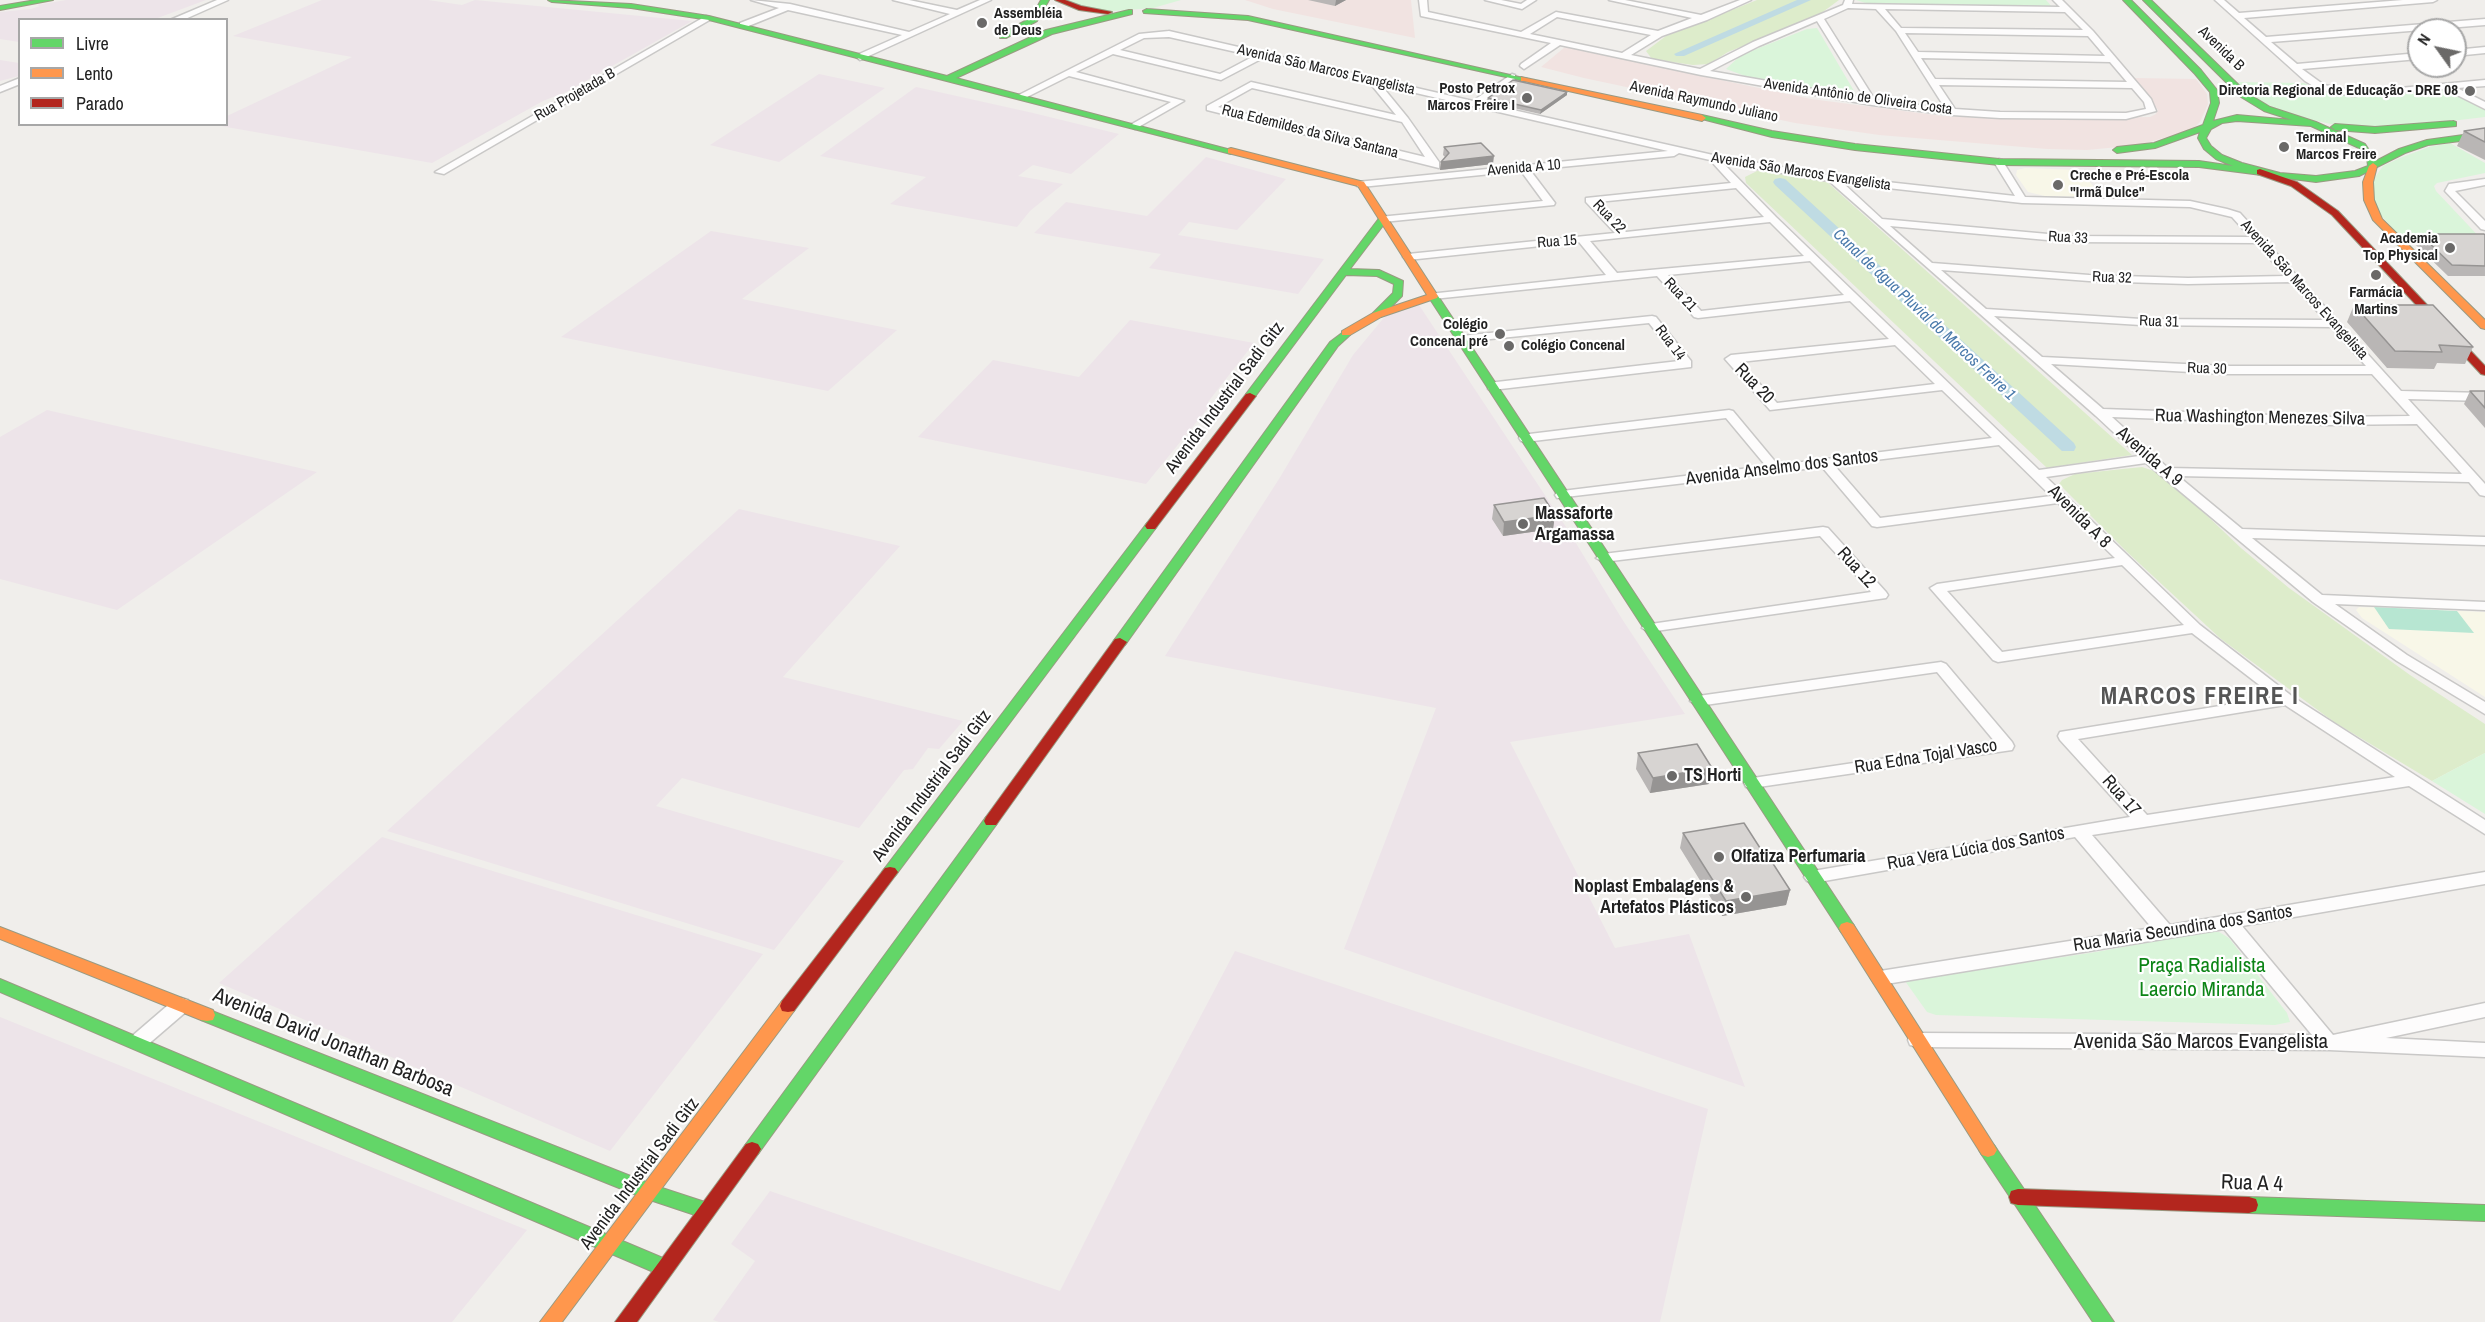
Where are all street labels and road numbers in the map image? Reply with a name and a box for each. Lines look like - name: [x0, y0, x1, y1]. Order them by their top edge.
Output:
- street label: Avenida B: [2194, 23, 2248, 75]
- street label: Avenida São Marcos Evangelista: [1235, 41, 1417, 99]
- street label: Rua Projetada B: [531, 65, 619, 125]
- street label: Avenida Antônio de Oliveira Costa: [1763, 75, 1953, 119]
- street label: Avenida Raymundo Juliano: [1628, 78, 1780, 126]
- street label: Rua Edemildes da Silva Santana: [1220, 101, 1400, 163]
- street label: Avenida São Marcos Evangelista: [1710, 149, 1892, 195]
- street label: Avenida A 10: [1487, 156, 1561, 180]
- street label: Rua 22: [1589, 196, 1629, 238]
- street label: Avenida São Marcos Evangelista: [2237, 216, 2371, 364]
- street label: Rua 33: [2048, 228, 2088, 248]
- street label: Rua 15: [1537, 232, 1577, 252]
- street label: Rua 32: [2092, 268, 2132, 288]
- street label: Rua 21: [1660, 274, 1700, 316]
- street label: Rua 31: [2139, 312, 2179, 332]
- street label: Avenida Industrial Sadi Gitz: [1161, 318, 1289, 478]
- street label: Rua 14: [1651, 322, 1689, 364]
- street label: Rua 20: [1730, 359, 1778, 409]
- street label: Rua 30: [2187, 359, 2227, 379]
- street label: Rua Washington Menezes Silva: [2155, 405, 2365, 431]
- street label: Avenida A 9: [2112, 423, 2186, 491]
- street label: Avenida Anselmo dos Santos: [1685, 445, 1879, 491]
- street label: Avenida A 8: [2043, 481, 2115, 553]
- street label: Rua 12: [1832, 543, 1880, 593]
- street label: Avenida Industrial Sadi Gitz: [868, 706, 996, 866]
- street label: Rua Edna Tojal Vasco: [1853, 735, 1999, 779]
- street label: Rua 17: [2097, 771, 2145, 821]
- street label: Rua Vera Lúcia dos Santos: [1886, 823, 2066, 875]
- street label: Rua Maria Secundina dos Santos: [2072, 901, 2294, 957]
- street label: Avenida David Jonathan Barbosa: [209, 983, 457, 1103]
- street label: Avenida São Marcos Evangelista: [2074, 1029, 2328, 1055]
- street label: Avenida Industrial Sadi Gitz: [576, 1094, 704, 1254]
- street label: Rua A 4: [2220, 1170, 2284, 1198]

